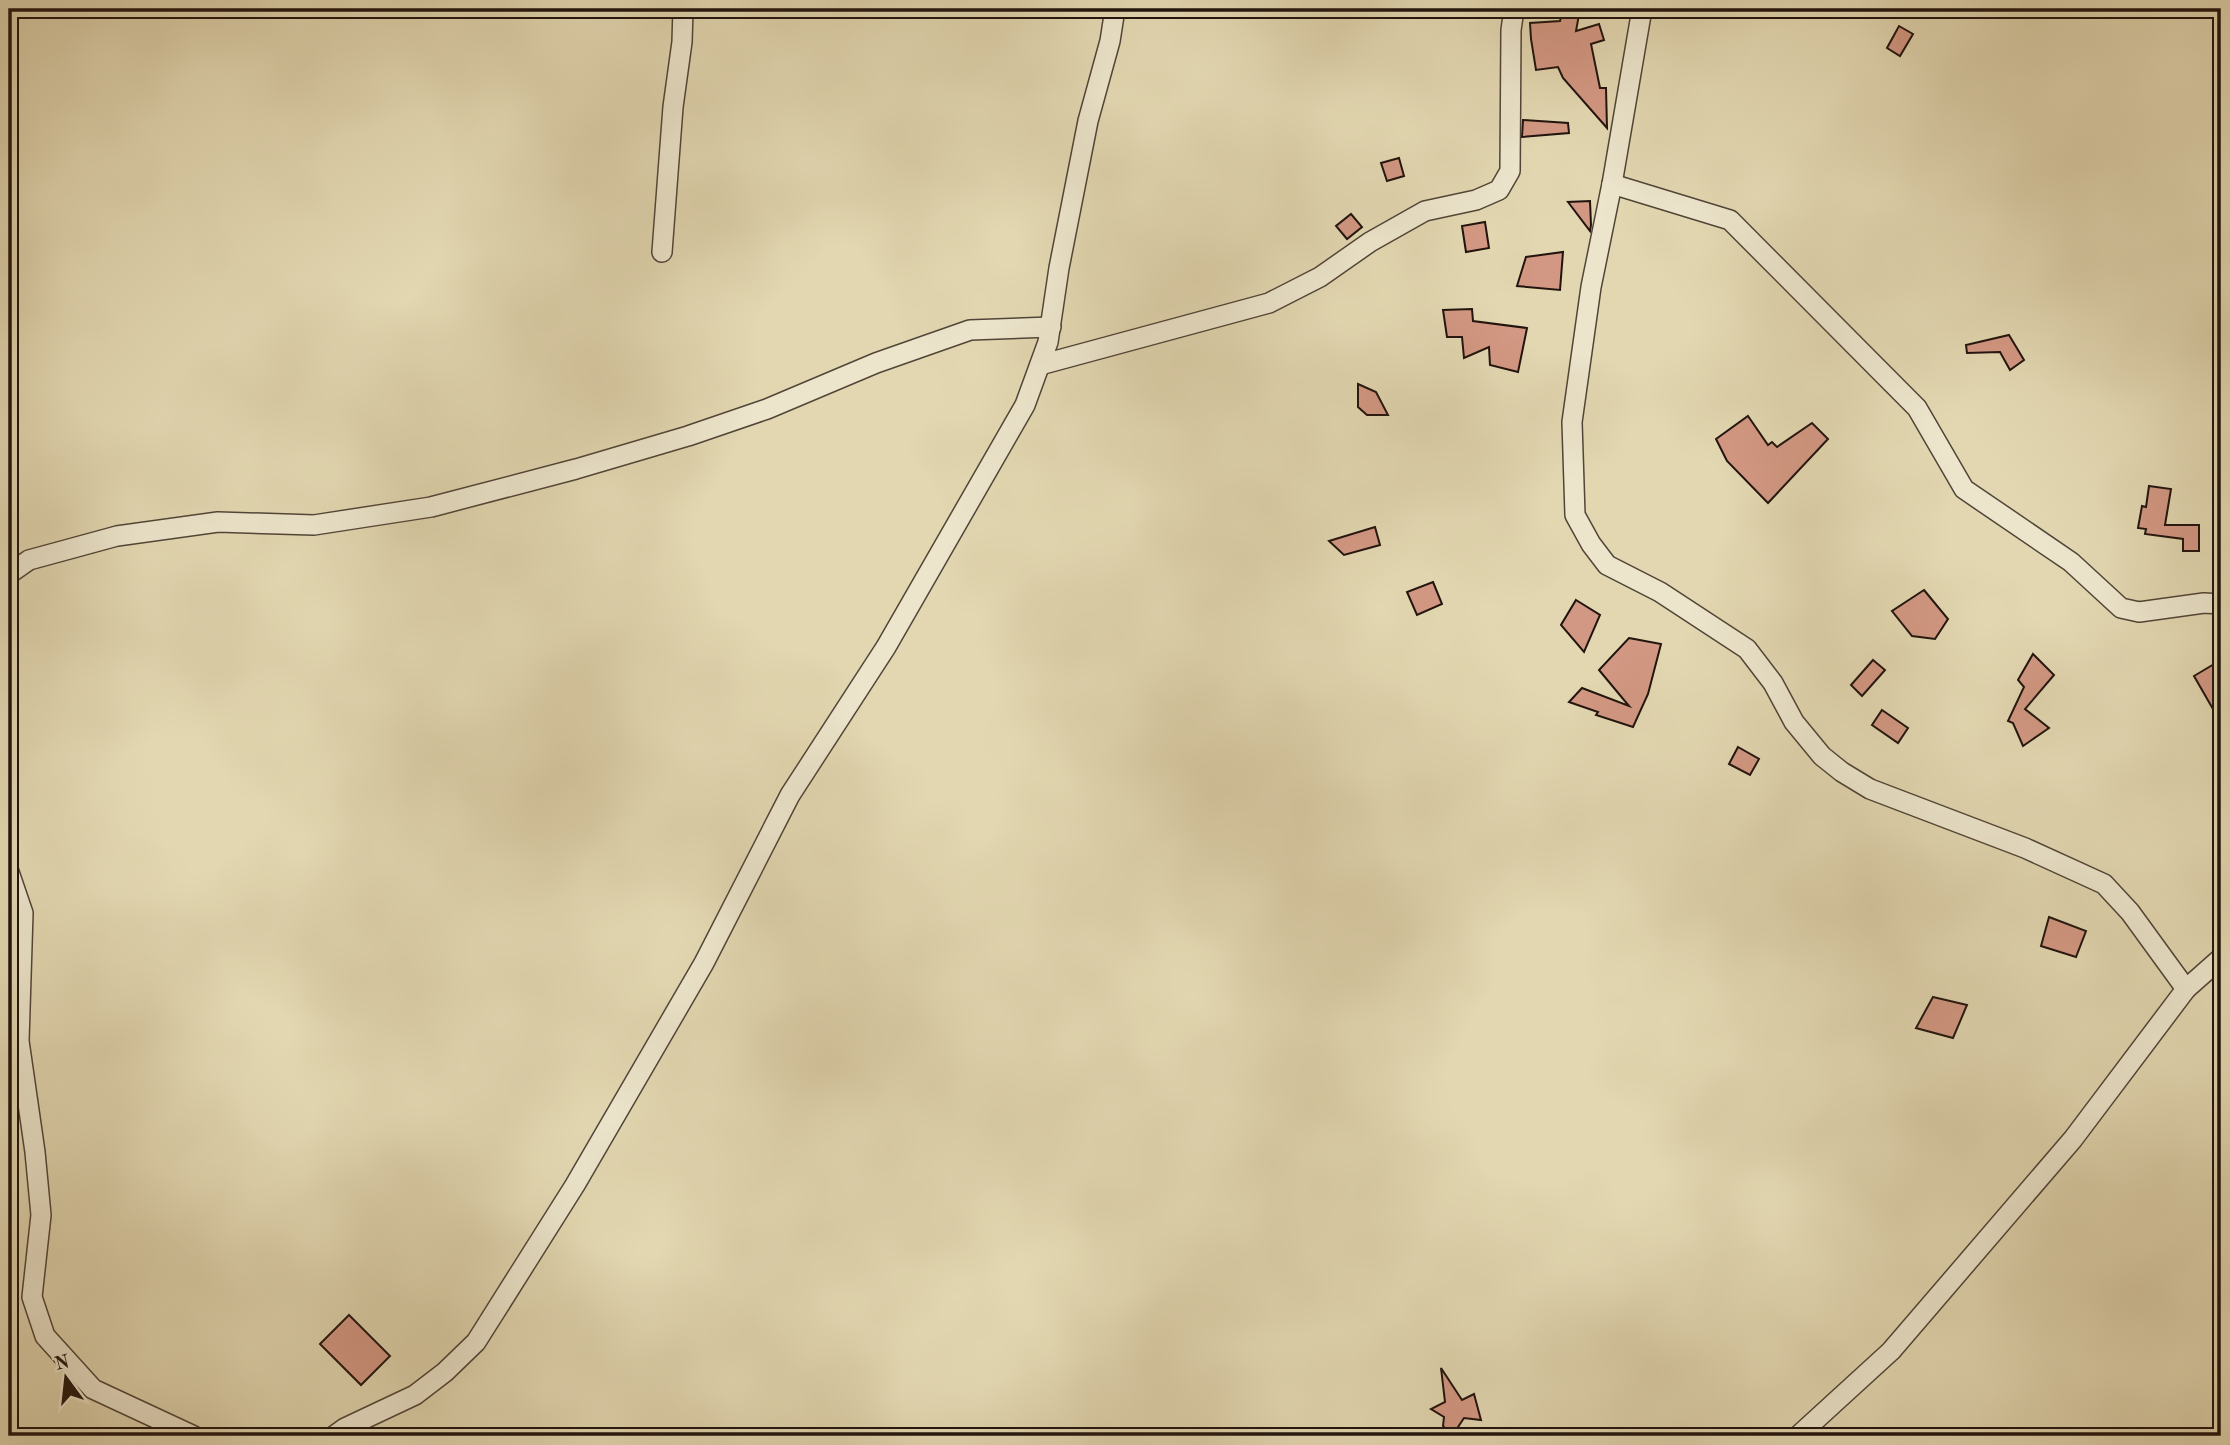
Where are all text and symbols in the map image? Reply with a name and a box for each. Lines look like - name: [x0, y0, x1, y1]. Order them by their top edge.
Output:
- north arrow: [32, 1344, 102, 1414]
- text: N: [53, 1353, 72, 1375]

